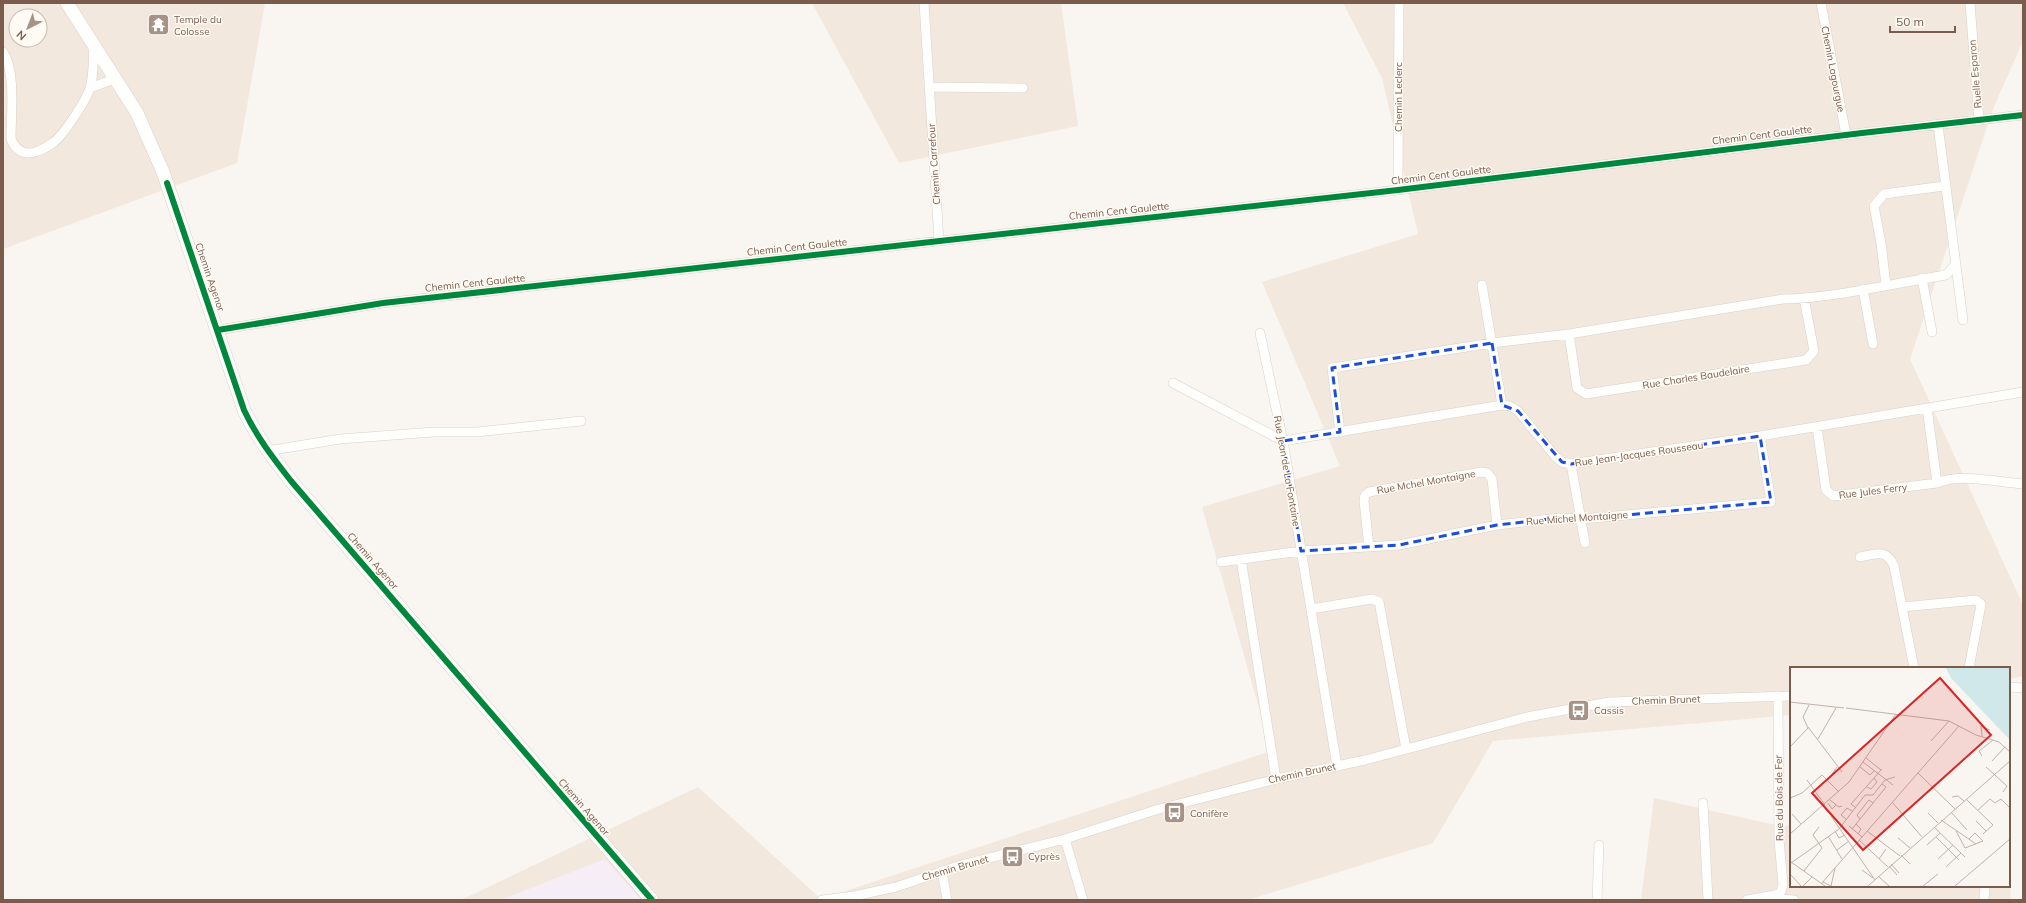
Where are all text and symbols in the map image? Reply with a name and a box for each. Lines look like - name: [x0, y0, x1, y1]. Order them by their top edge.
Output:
- north arrow: [8, 8, 48, 48]
- scale bar: [1890, 8, 1955, 34]
- temple icon: Temple du Colosse: [146, 12, 172, 38]
- place label: Temple du Colosse: [174, 13, 222, 38]
- text: 50 m: [1896, 14, 1924, 29]
- street label: Chemin Lagourgue: [1818, 25, 1848, 113]
- text: N: [14, 27, 29, 43]
- street label: Ruelle Esparon: [1966, 39, 1984, 109]
- street label: Chemin Leclerc: [1392, 62, 1405, 132]
- street label: Chemin Cent Gaulette: [1711, 122, 1813, 148]
- street label: Chemin Carrefour: [925, 123, 943, 205]
- street label: Chemin Cent Gaulette: [1390, 162, 1492, 188]
- street label: Chemin Cent Gaulette: [1068, 199, 1170, 223]
- street label: Chemin Cent Gaulette: [746, 235, 848, 259]
- street label: Chemin Agenor: [192, 241, 228, 313]
- street label: Chemin Cent Gaulette: [424, 271, 526, 295]
- street label: Rue Charles Baudelaire: [1642, 362, 1750, 392]
- street label: Rue Jean de La Fontaine: [1271, 415, 1303, 527]
- street label: Rue Jean-Jacques Rousseau: [1574, 439, 1704, 469]
- street label: Rue Mchel Montaigne: [1376, 467, 1476, 497]
- street label: Rue Jules Ferry: [1838, 480, 1909, 502]
- street label: Rue Michel Montaigne: [1526, 508, 1628, 528]
- street label: Chemin Agenor: [345, 530, 402, 593]
- inset map: [1790, 667, 2010, 887]
- street label: Chemin Brunet: [1631, 692, 1701, 708]
- bus stop icon: Cassis: [1566, 697, 1592, 723]
- place label: Cassis: [1594, 704, 1624, 717]
- street label: Rue du Bois de Fer: [1772, 754, 1786, 841]
- street label: Chemin Brunet: [1267, 759, 1337, 787]
- street label: Chemin Agenor: [556, 776, 613, 839]
- bus stop icon: Conifère: [1161, 800, 1187, 826]
- place label: Conifère: [1190, 807, 1228, 820]
- bus stop icon: Cyprès: [999, 843, 1025, 869]
- place label: Cyprès: [1028, 850, 1060, 863]
- street label: Chemin Brunet: [920, 852, 990, 884]

